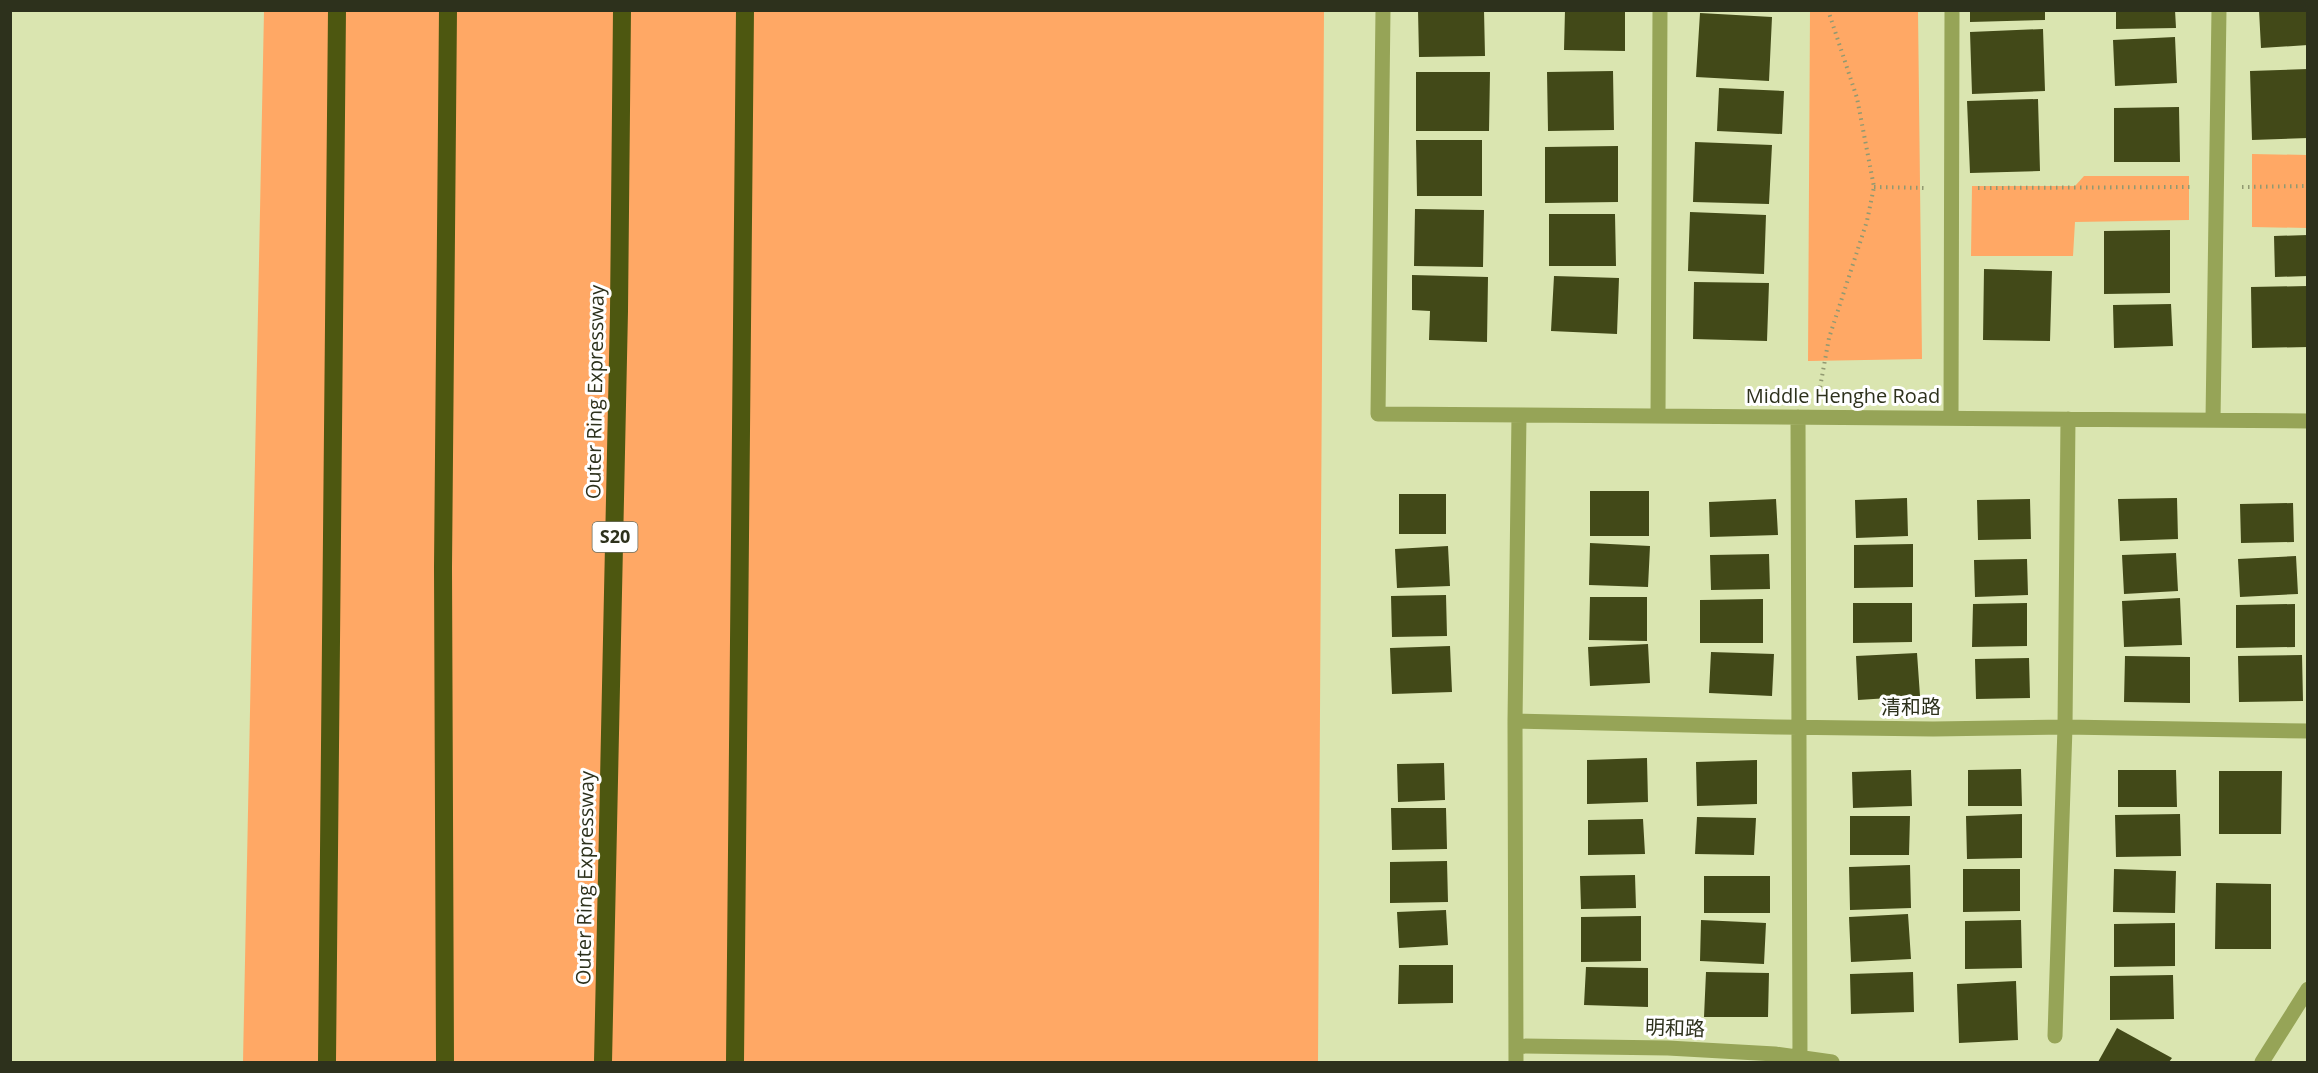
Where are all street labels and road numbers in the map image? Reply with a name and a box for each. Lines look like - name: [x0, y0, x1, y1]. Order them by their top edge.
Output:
- street label: Outer Ring Expressway: [579, 284, 610, 499]
- street label: Middle Henghe Road: [1746, 382, 1940, 409]
- road number: S20: [592, 522, 638, 552]
- street label: 清和路: [1881, 693, 1941, 720]
- street label: Outer Ring Expressway: [569, 770, 600, 985]
- street label: 明和路: [1645, 1013, 1705, 1042]

